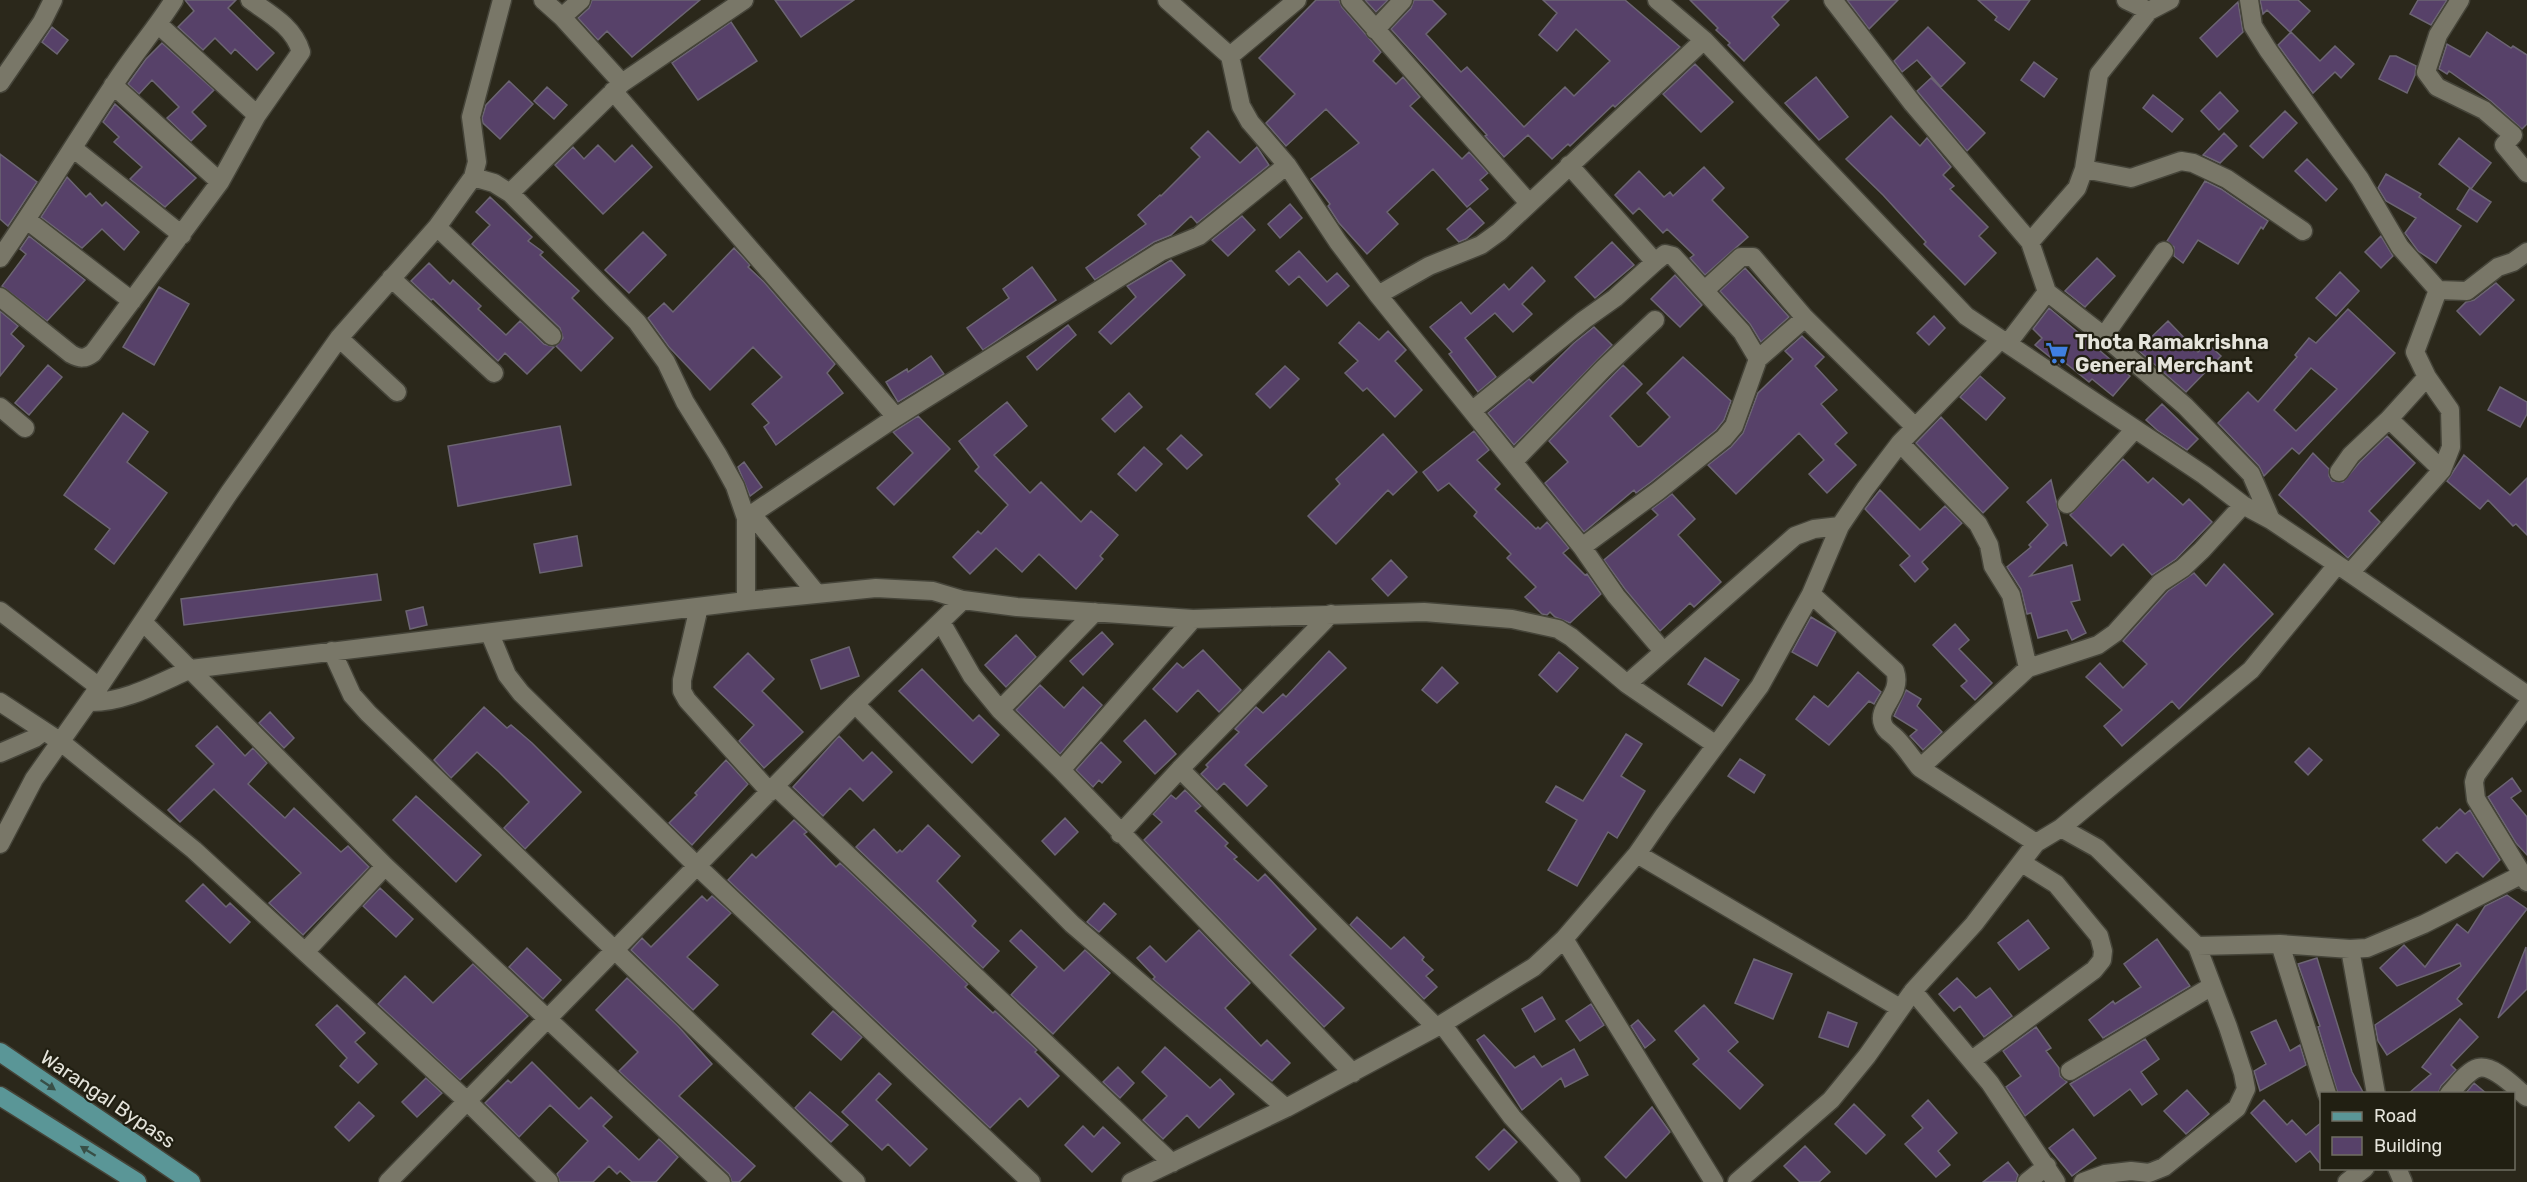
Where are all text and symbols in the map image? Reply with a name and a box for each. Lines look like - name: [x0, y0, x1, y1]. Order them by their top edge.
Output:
- place label: Thota Ramakrishna General Merchant: [2075, 330, 2269, 377]
- supermarket icon: Thota Ramakrishna General Merchant: [2044, 340, 2070, 366]
- street label: Warangal Bypass: [36, 1045, 180, 1153]
- one-way arrow: [40, 1079, 56, 1091]
- legend: [2320, 1092, 2515, 1170]
- text: Road: [2374, 1105, 2417, 1127]
- text: Building: [2374, 1135, 2442, 1157]
- one-way arrow: [79, 1145, 96, 1156]

